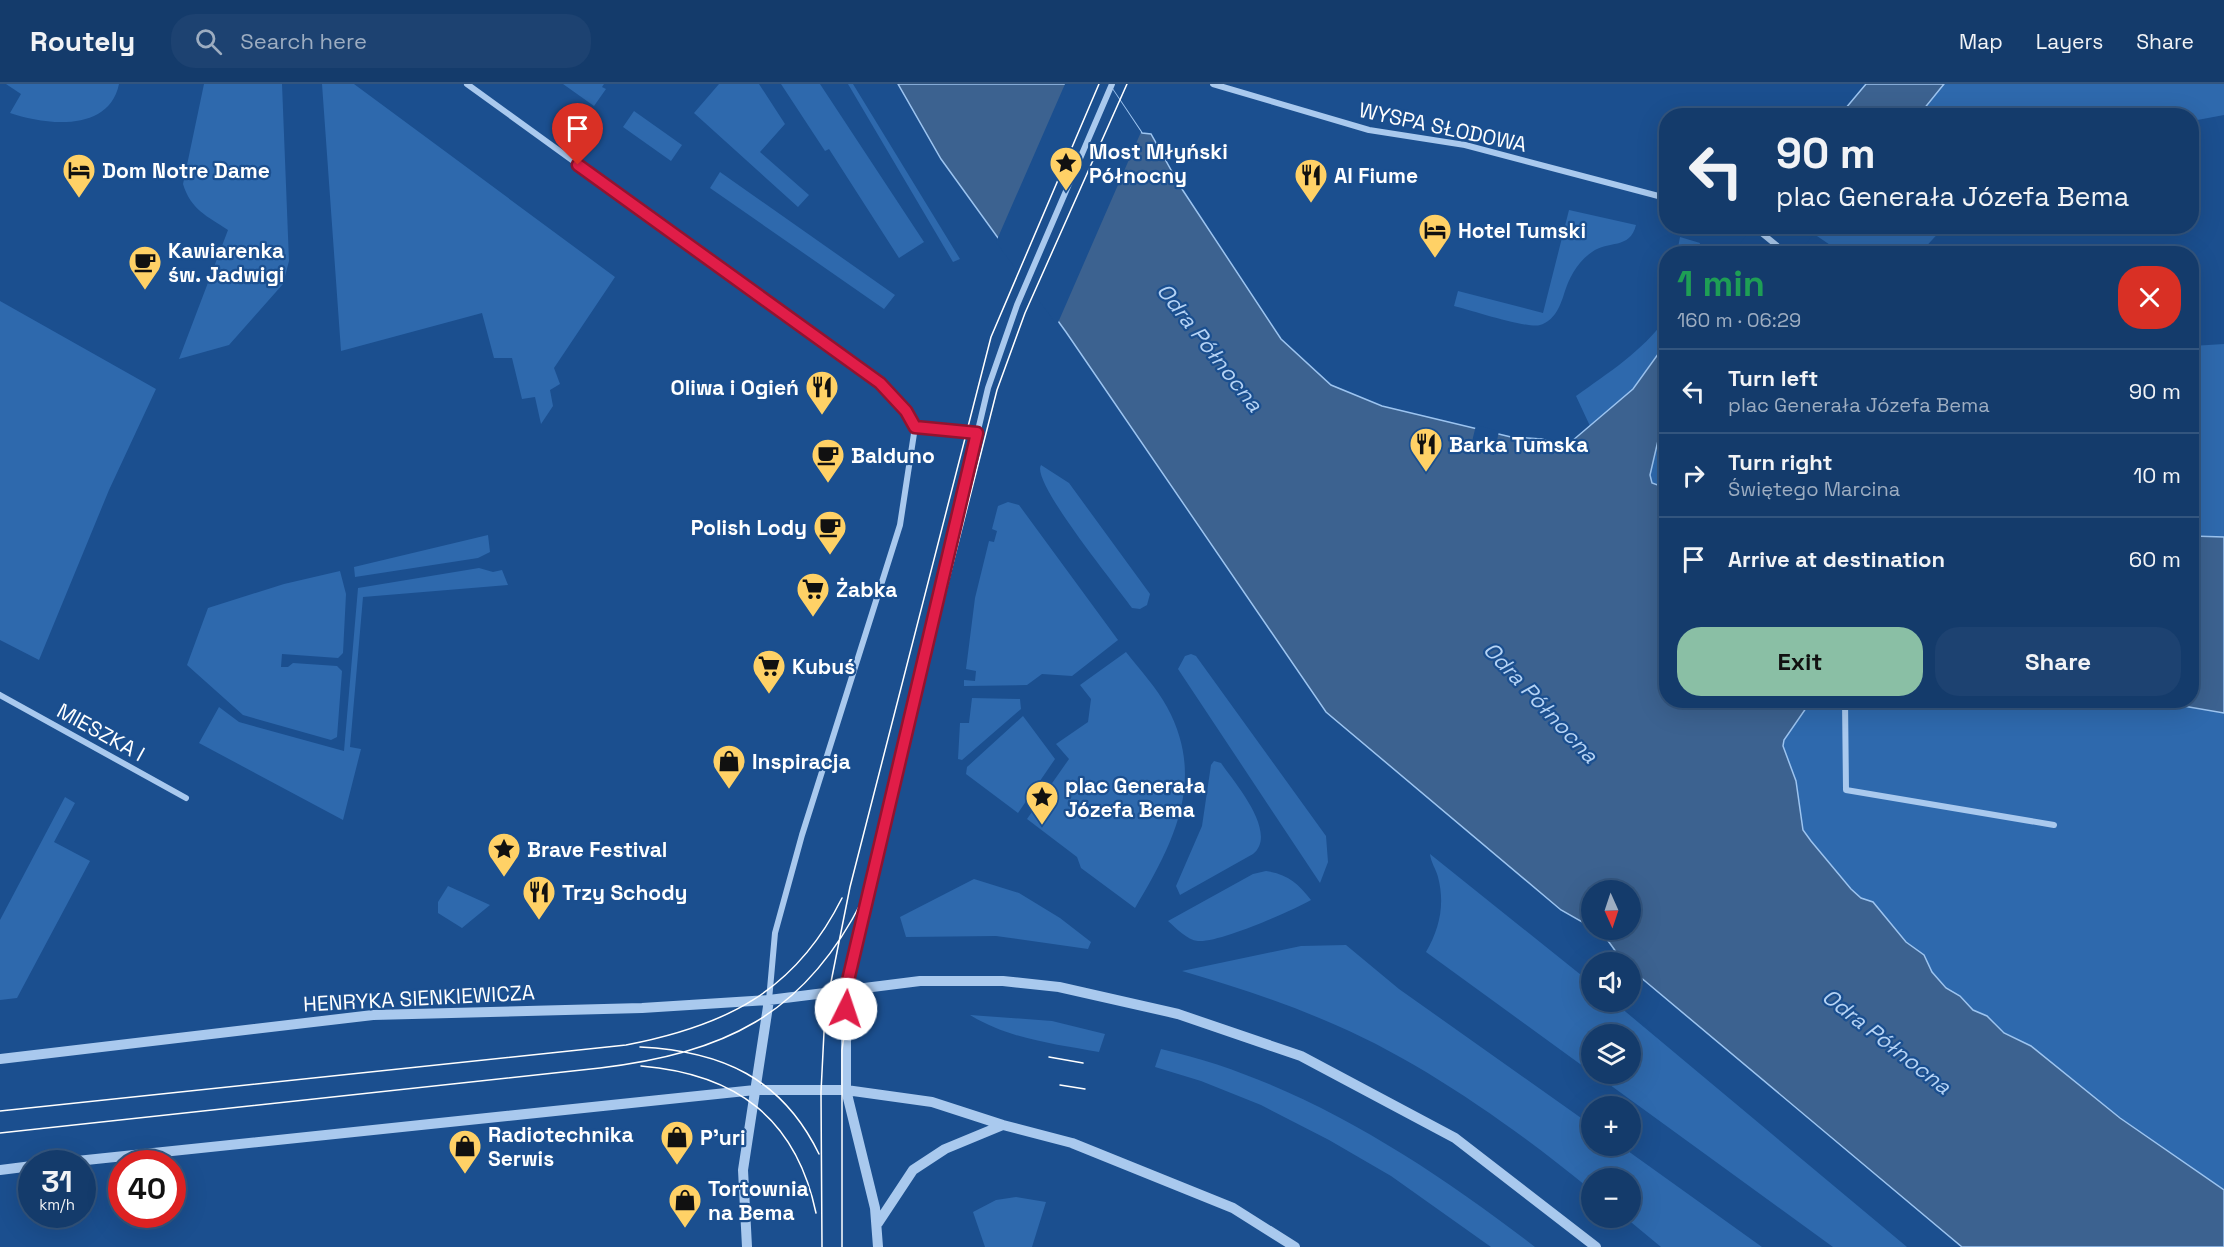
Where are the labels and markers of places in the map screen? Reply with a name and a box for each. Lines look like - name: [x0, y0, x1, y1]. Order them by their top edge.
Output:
- pin: [552, 103, 603, 165]
- place label: Most Młyński Północny: [1089, 138, 1228, 189]
- place icon: Most Młyński Północny: [1048, 145, 1084, 192]
- hotel icon: Dom Notre Dame: [61, 152, 97, 199]
- place label: Dom Notre Dame: [102, 157, 270, 184]
- restaurant icon: Al Fiume: [1293, 157, 1329, 204]
- place label: Al Fiume: [1334, 162, 1418, 189]
- hotel icon: Hotel Tumski: [1417, 212, 1453, 259]
- place label: Hotel Tumski: [1458, 217, 1586, 244]
- place label: Kawiarenka św. Jadwigi: [168, 237, 284, 288]
- cafe icon: Kawiarenka św. Jadwigi: [127, 244, 163, 291]
- restaurant icon: Oliwa i Ogień: [804, 369, 840, 416]
- place label: Oliwa i Ogień: [671, 374, 799, 401]
- restaurant icon: Barka Tumska: [1408, 426, 1444, 473]
- place label: Barka Tumska: [1449, 431, 1588, 458]
- cafe icon: Balduno: [810, 437, 846, 484]
- place label: Balduno: [851, 442, 935, 469]
- cafe icon: Polish Lody: [812, 509, 848, 556]
- place label: Polish Lody: [691, 514, 807, 541]
- supermarket icon: Żabka: [795, 571, 831, 618]
- place label: Żabka: [836, 576, 897, 603]
- supermarket icon: Kubuś: [751, 648, 787, 695]
- place label: Kubuś: [792, 653, 855, 680]
- shop icon: Inspiracja: [711, 743, 747, 790]
- place label: Inspiracja: [752, 748, 851, 775]
- place label: plac Generała Józefa Bema: [1065, 772, 1206, 823]
- place icon: plac Generała Józefa Bema: [1024, 779, 1060, 826]
- place icon: Brave Festival: [486, 831, 522, 878]
- place label: Brave Festival: [527, 836, 667, 863]
- restaurant icon: Trzy Schody: [521, 874, 557, 921]
- place label: Trzy Schody: [562, 879, 688, 906]
- shop icon: Pʼuri: [659, 1119, 695, 1166]
- place label: Radiotechnika Serwis: [488, 1121, 634, 1172]
- place label: Pʼuri: [700, 1124, 746, 1151]
- shop icon: Radiotechnika Serwis: [447, 1128, 483, 1175]
- place label: Tortownia na Bema: [708, 1175, 809, 1226]
- shop icon: Tortownia na Bema: [667, 1182, 703, 1229]

